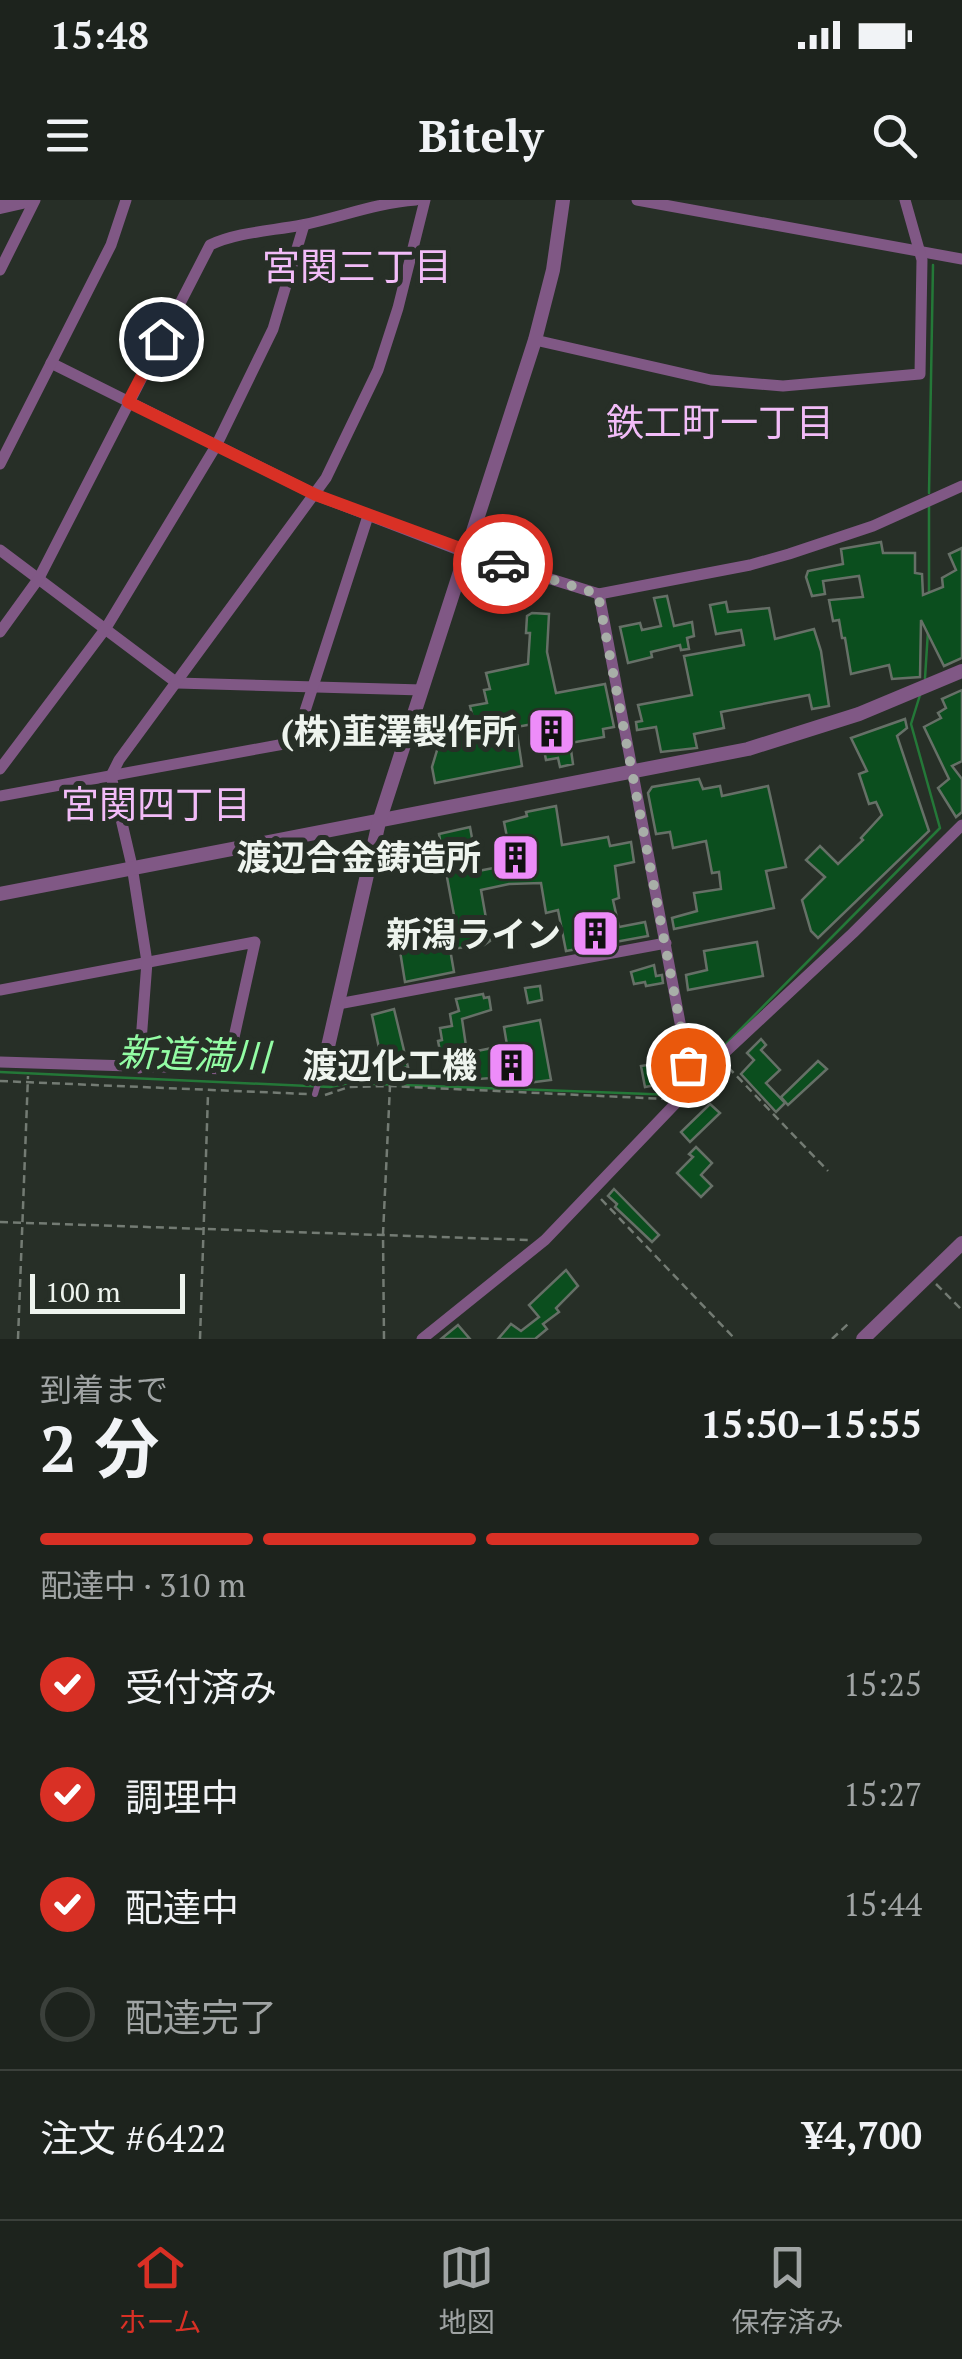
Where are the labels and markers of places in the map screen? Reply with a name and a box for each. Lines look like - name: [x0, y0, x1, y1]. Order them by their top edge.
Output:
- pin: [119, 297, 204, 382]
- building icon: (株)韮澤製作所: [526, 705, 578, 757]
- place label: (株)韮澤製作所: [281, 708, 517, 754]
- building icon: 渡辺合金鋳造所: [490, 831, 542, 883]
- place label: 渡辺合金鋳造所: [236, 834, 481, 880]
- building icon: 新潟ライン: [570, 908, 622, 960]
- place label: 新潟ライン: [386, 911, 561, 957]
- pin: [646, 1023, 731, 1108]
- building icon: 渡辺化工機: [486, 1039, 538, 1091]
- place label: 渡辺化工機: [302, 1042, 477, 1088]

